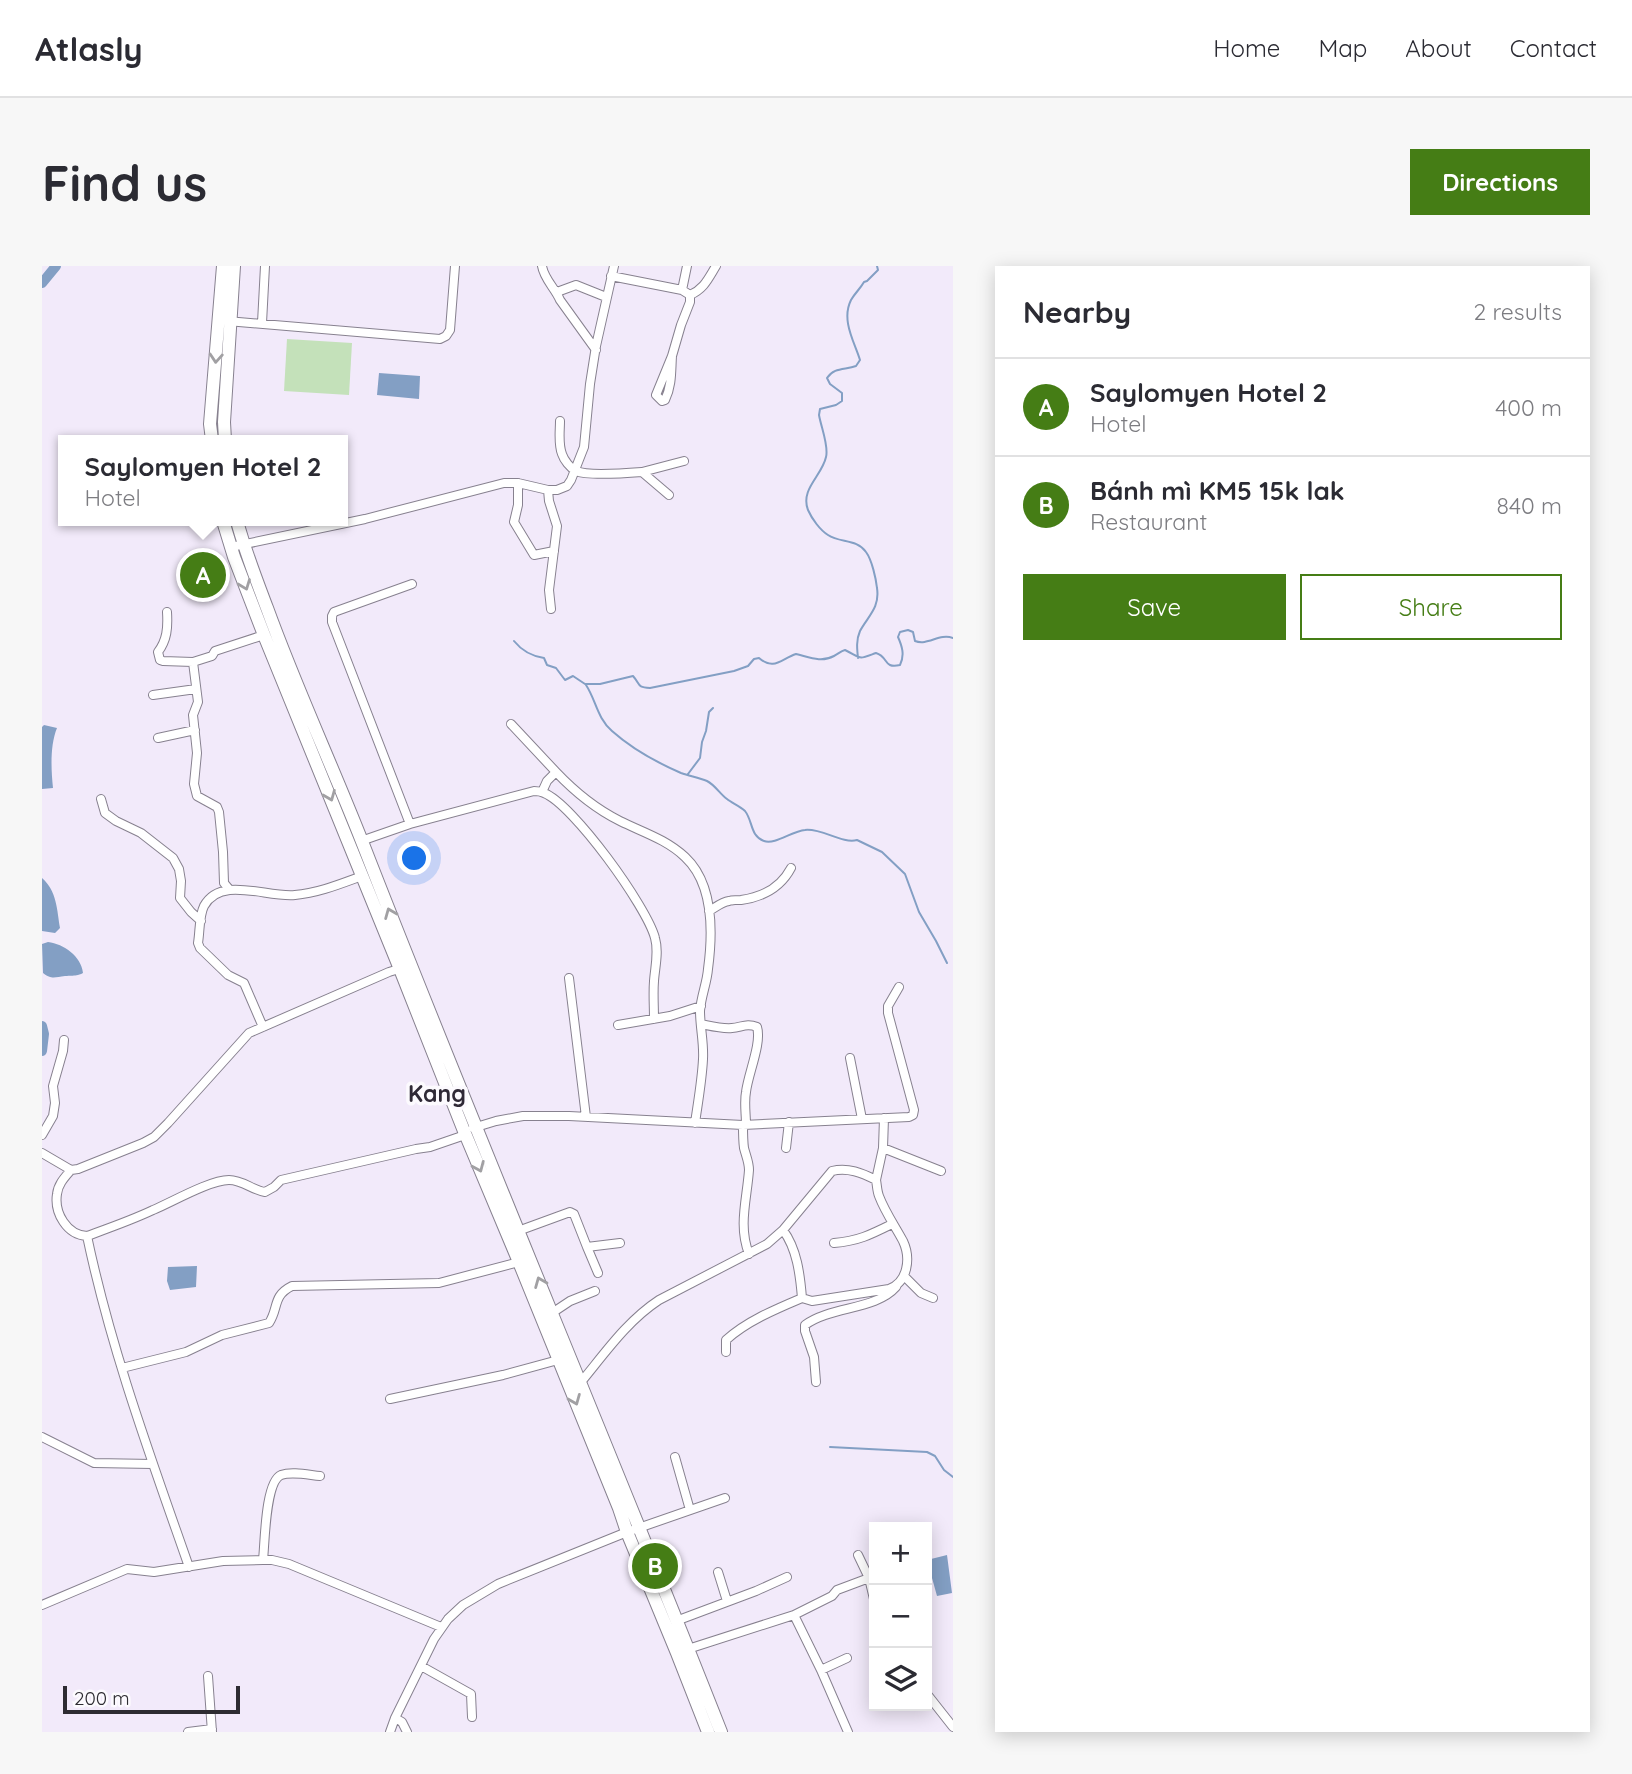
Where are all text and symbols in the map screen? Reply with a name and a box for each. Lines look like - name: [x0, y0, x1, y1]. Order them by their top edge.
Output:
- text: Atlasly: [35, 28, 143, 69]
- text: Home: [1213, 33, 1280, 63]
- text: Map: [1318, 33, 1367, 63]
- text: About: [1405, 33, 1472, 63]
- text: Contact: [1510, 33, 1597, 63]
- button: Directions: [1410, 149, 1590, 215]
- text: Find us: [42, 152, 207, 213]
- text: Nearby: [1023, 293, 1131, 331]
- text: 2 results: [1473, 297, 1562, 326]
- one-way arrow: [209, 353, 224, 364]
- text: Saylomyen Hotel 2: [1090, 376, 1327, 409]
- text: A: [1039, 393, 1053, 422]
- text: 400 m: [1495, 393, 1562, 422]
- text: Hotel: [1090, 409, 1146, 438]
- popup: [58, 435, 348, 526]
- text: Saylomyen Hotel 2: [84, 450, 322, 483]
- text: Bánh mì KM5 15k lak: [1090, 474, 1345, 507]
- text: Hotel: [84, 483, 141, 512]
- text: B: [1038, 491, 1054, 520]
- text: 840 m: [1497, 491, 1562, 520]
- text: Restaurant: [1090, 507, 1207, 536]
- pin: A: [180, 549, 226, 601]
- button: Save: [1023, 574, 1286, 640]
- button: Share: [1300, 574, 1562, 640]
- one-way arrow: [237, 579, 251, 591]
- one-way arrow: [322, 790, 336, 802]
- your location: [397, 841, 431, 875]
- one-way arrow: [384, 907, 398, 919]
- district label: Kang: [408, 1079, 466, 1108]
- one-way arrow: [471, 1159, 485, 1172]
- one-way arrow: [534, 1277, 548, 1289]
- one-way arrow: [566, 1393, 580, 1405]
- map controls: [869, 1522, 932, 1711]
- button: +: [869, 1522, 932, 1585]
- pin: B: [632, 1540, 678, 1592]
- button: −: [869, 1585, 932, 1648]
- button: layers: [869, 1648, 932, 1711]
- scale bar: [63, 1683, 240, 1715]
- text: 200 m: [74, 1686, 130, 1710]

